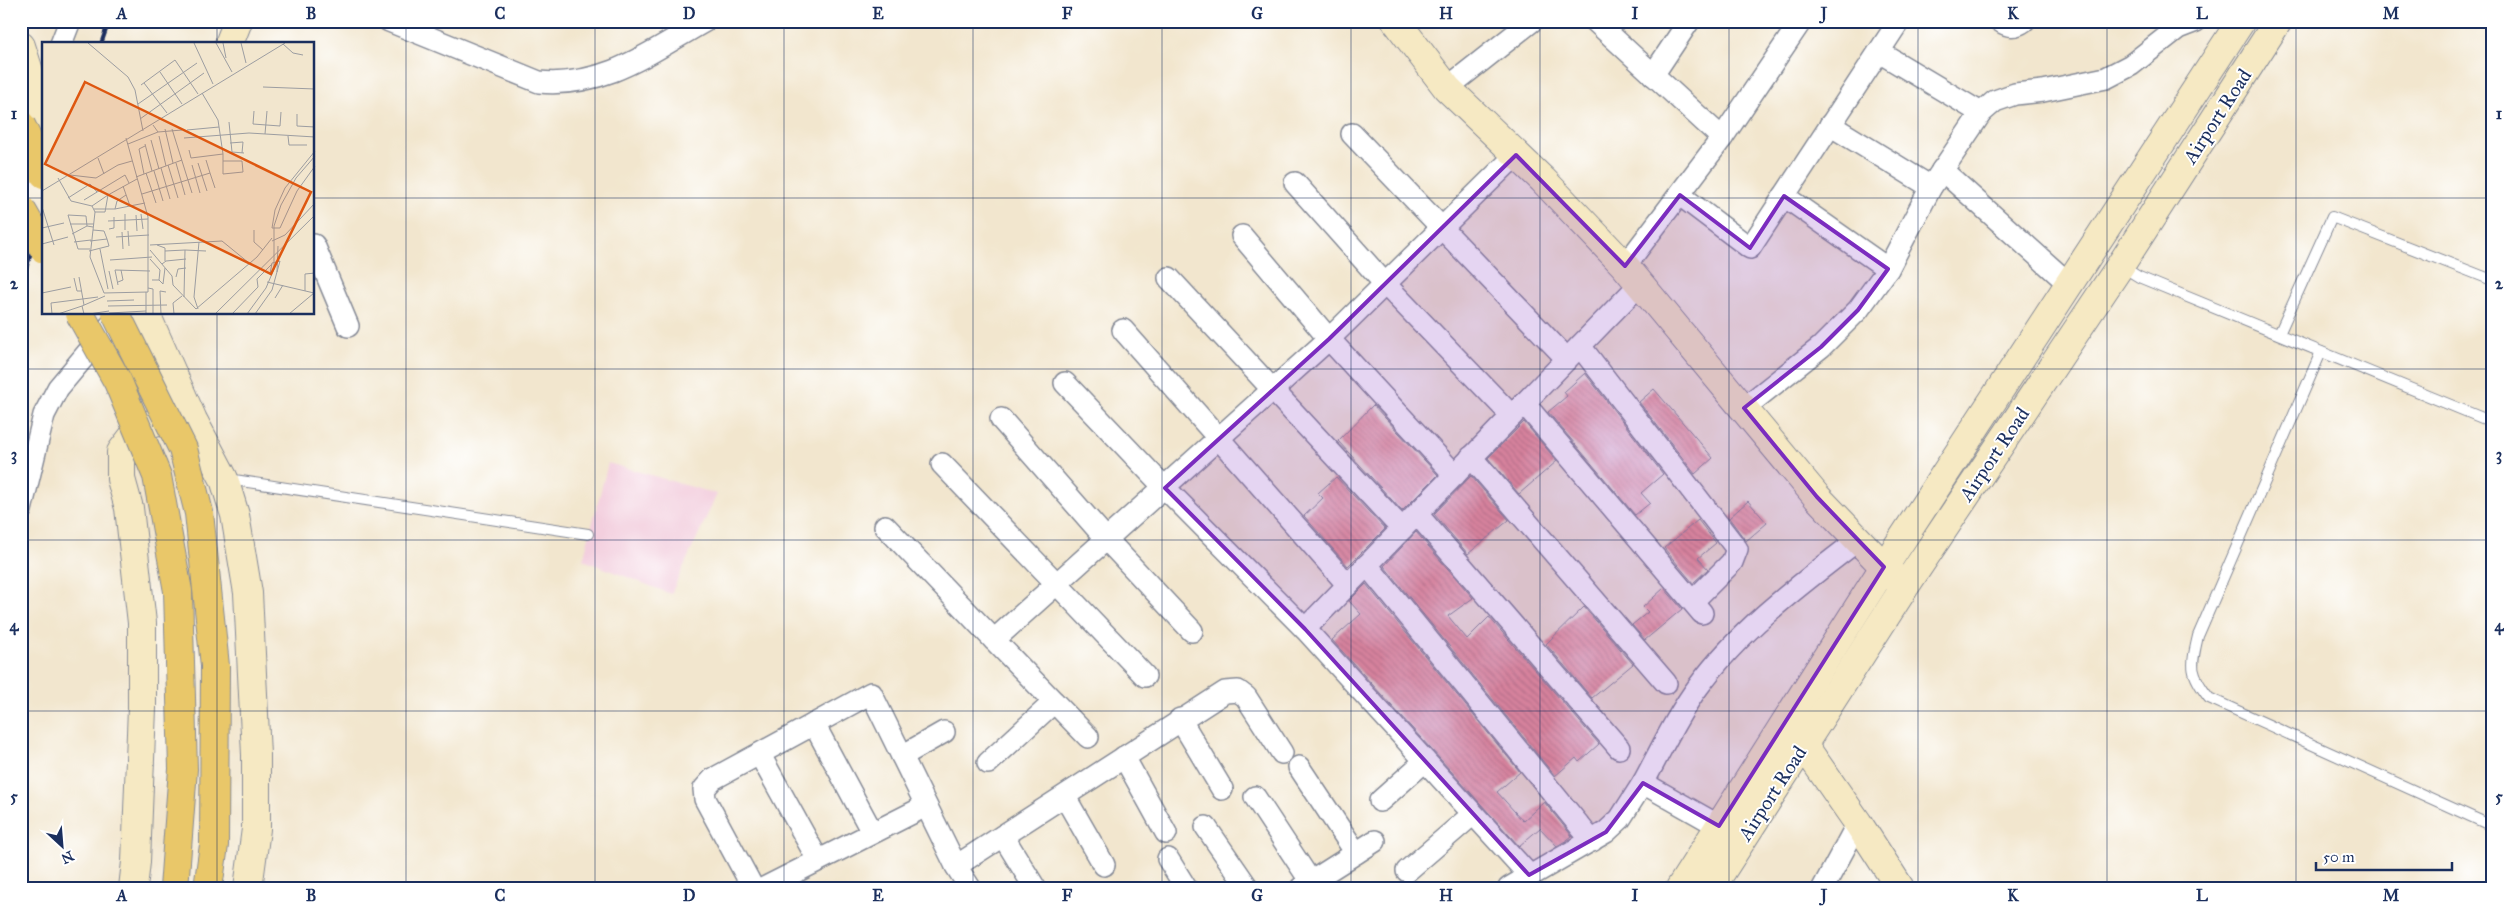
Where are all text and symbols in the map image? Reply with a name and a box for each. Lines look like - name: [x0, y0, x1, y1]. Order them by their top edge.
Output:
- text: A: [116, 4, 128, 23]
- text: B: [306, 4, 316, 23]
- text: C: [495, 4, 506, 23]
- text: D: [683, 4, 696, 23]
- text: E: [872, 4, 884, 23]
- text: F: [1062, 4, 1073, 23]
- text: G: [1251, 4, 1263, 23]
- text: H: [1439, 4, 1453, 23]
- text: I: [1632, 4, 1639, 23]
- text: J: [1819, 4, 1828, 24]
- text: K: [2007, 4, 2019, 23]
- text: L: [2196, 4, 2208, 23]
- text: M: [2383, 4, 2400, 23]
- inset map: [42, 42, 315, 315]
- street label: Airport Road: [2177, 64, 2257, 169]
- text: 1: [11, 104, 18, 123]
- text: 1: [2496, 104, 2503, 123]
- text: 2: [10, 274, 19, 293]
- text: 2: [2495, 274, 2504, 293]
- street label: Airport Road: [1953, 402, 2034, 506]
- text: 3: [11, 445, 17, 465]
- text: 3: [2496, 445, 2502, 465]
- text: 4: [10, 616, 20, 636]
- text: 4: [2495, 616, 2505, 636]
- street label: Airport Road: [1732, 741, 1812, 846]
- text: 5: [10, 787, 18, 806]
- text: 5: [2495, 787, 2503, 806]
- north arrow: [38, 822, 88, 872]
- scale bar: [2316, 839, 2452, 871]
- text: N: [58, 847, 77, 868]
- text: 50 m: [2323, 848, 2355, 866]
- text: A: [116, 886, 128, 905]
- text: B: [306, 886, 316, 905]
- text: C: [495, 886, 506, 905]
- text: D: [683, 886, 696, 905]
- text: E: [872, 886, 884, 905]
- text: F: [1062, 886, 1073, 905]
- text: G: [1251, 886, 1263, 905]
- text: H: [1439, 886, 1453, 905]
- text: I: [1632, 886, 1639, 905]
- text: J: [1819, 886, 1828, 906]
- text: K: [2007, 886, 2019, 905]
- text: L: [2196, 886, 2208, 905]
- text: M: [2383, 886, 2400, 905]

